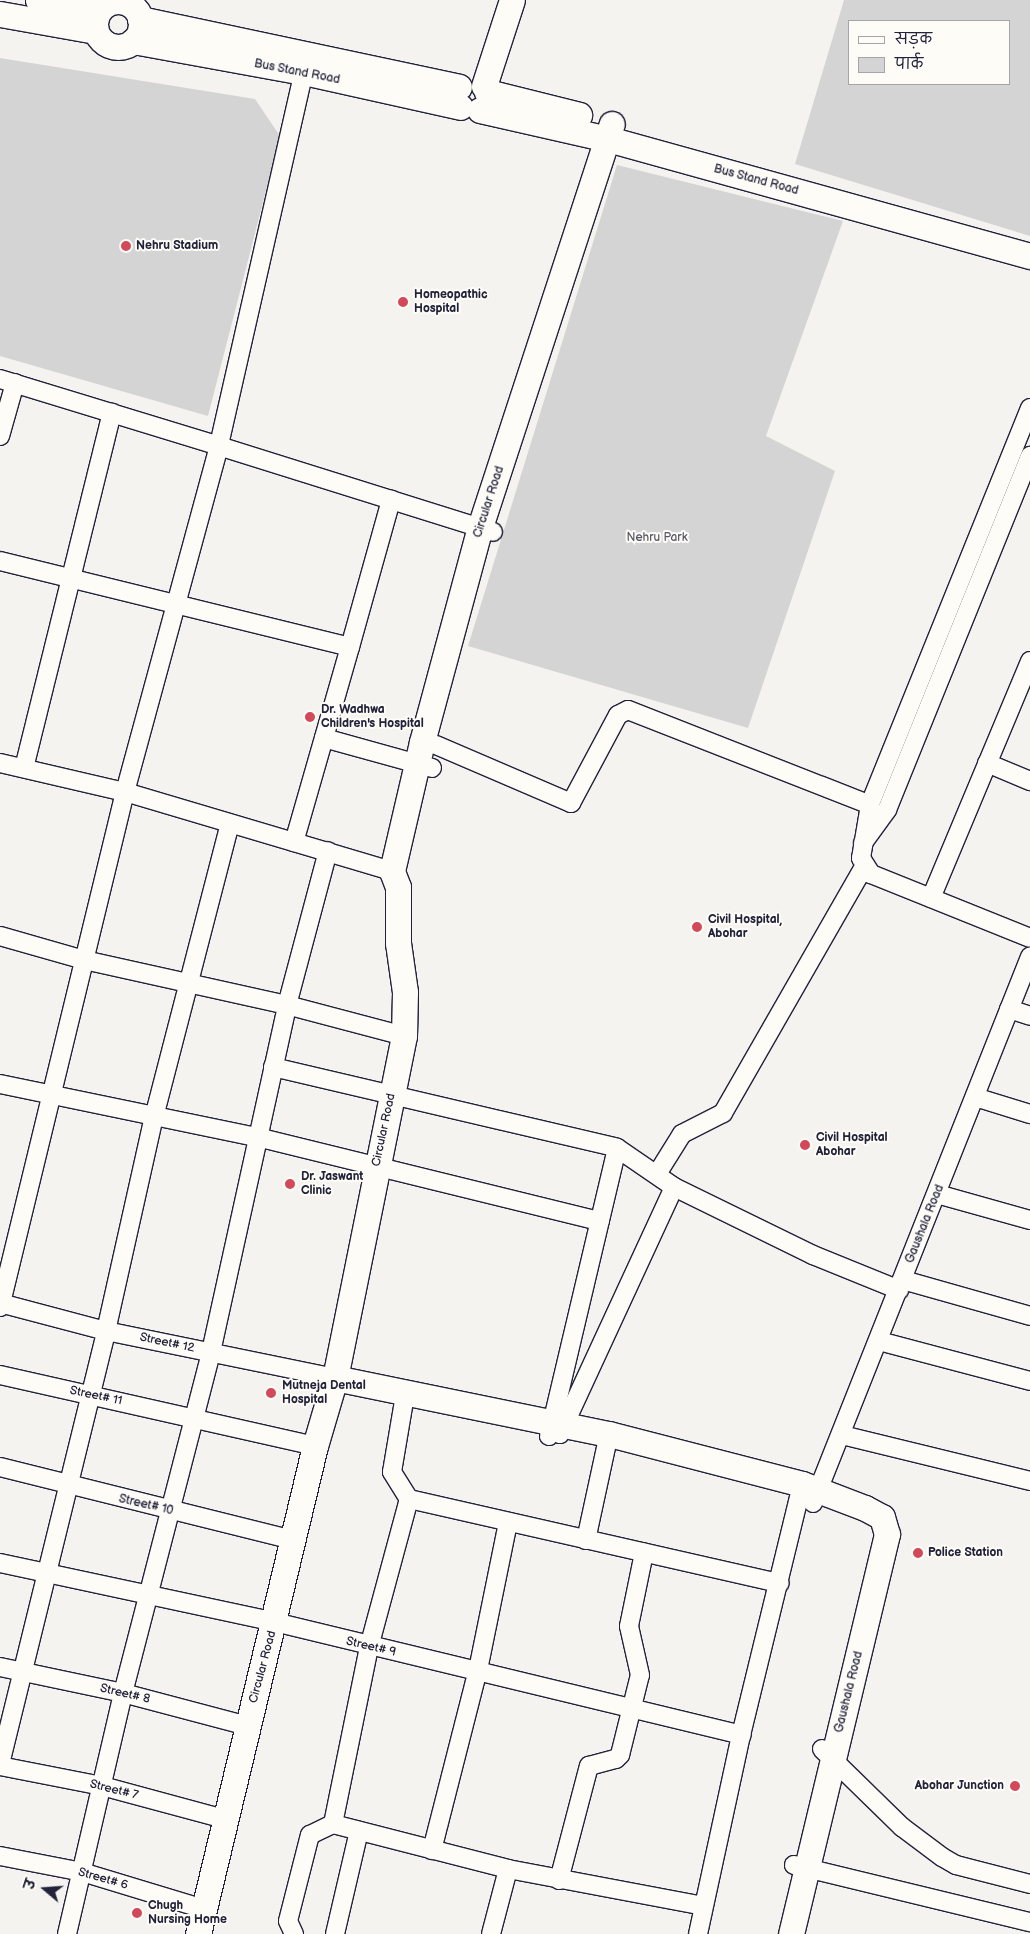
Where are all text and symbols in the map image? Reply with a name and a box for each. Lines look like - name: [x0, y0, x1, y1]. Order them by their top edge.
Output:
- legend: [848, 20, 1010, 85]
- text: सड़क: [895, 30, 932, 49]
- text: पार्क: [895, 55, 923, 74]
- street label: Bus Stand Road: [253, 57, 341, 87]
- street label: Bus Stand Road: [712, 162, 800, 198]
- place label: Nehru Stadium: [136, 239, 218, 253]
- marker: Nehru Stadium: [120, 240, 132, 252]
- place label: Homeopathic Hospital: [414, 288, 488, 316]
- marker: Homeopathic Hospital: [396, 295, 410, 309]
- street label: Circular Road: [471, 464, 507, 540]
- park label: Nehru Park: [626, 531, 688, 545]
- place label: Dr. Wadhwa Children's Hospital: [321, 703, 424, 731]
- marker: Dr. Wadhwa Children's Hospital: [303, 710, 317, 724]
- place label: Civil Hospital, Abohar: [708, 913, 782, 941]
- marker: Civil Hospital, Abohar: [690, 920, 704, 934]
- street label: Circular Road: [369, 1092, 399, 1168]
- place label: Civil Hospital Abohar: [816, 1131, 888, 1159]
- marker: Civil Hospital Abohar: [798, 1138, 812, 1152]
- place label: Dr. Jaswant Clinic: [301, 1170, 363, 1198]
- marker: Dr. Jaswant Clinic: [283, 1177, 297, 1191]
- street label: Gaushala Road: [903, 1183, 947, 1265]
- street label: Street# 12: [138, 1330, 196, 1356]
- place label: Mutneja Dental Hospital: [282, 1379, 366, 1407]
- street label: Street# 11: [68, 1383, 124, 1409]
- marker: Mutneja Dental Hospital: [264, 1386, 278, 1400]
- street label: Street# 10: [117, 1492, 175, 1518]
- place label: Police Station: [928, 1546, 1003, 1560]
- marker: Police Station: [912, 1547, 924, 1559]
- street label: Circular Road: [246, 1629, 280, 1705]
- street label: Street# 9: [345, 1634, 397, 1660]
- street label: Gaushala Road: [832, 1650, 866, 1734]
- street label: Street# 8: [99, 1681, 151, 1707]
- street label: Street# 7: [88, 1777, 140, 1803]
- place label: Abohar Junction: [915, 1779, 1004, 1793]
- marker: Abohar Junction: [1008, 1779, 1022, 1793]
- north arrow: [20, 1864, 70, 1914]
- street label: Street# 6: [76, 1865, 130, 1893]
- text: उ: [21, 1877, 40, 1891]
- place label: Chugh Nursing Home: [148, 1899, 227, 1927]
- marker: Chugh Nursing Home: [130, 1906, 144, 1920]

